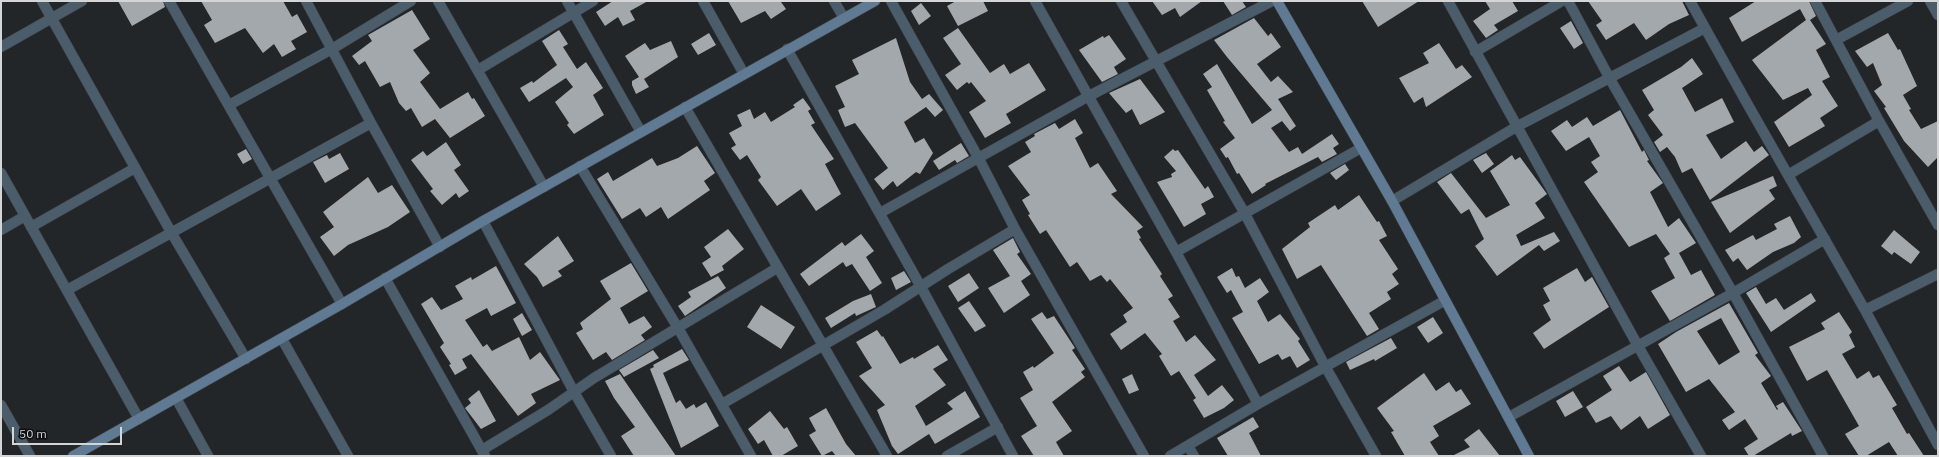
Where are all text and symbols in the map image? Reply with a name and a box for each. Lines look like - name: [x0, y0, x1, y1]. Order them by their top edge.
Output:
- scale bar: [14, 419, 124, 445]
- text: 50 m: [19, 426, 47, 441]

